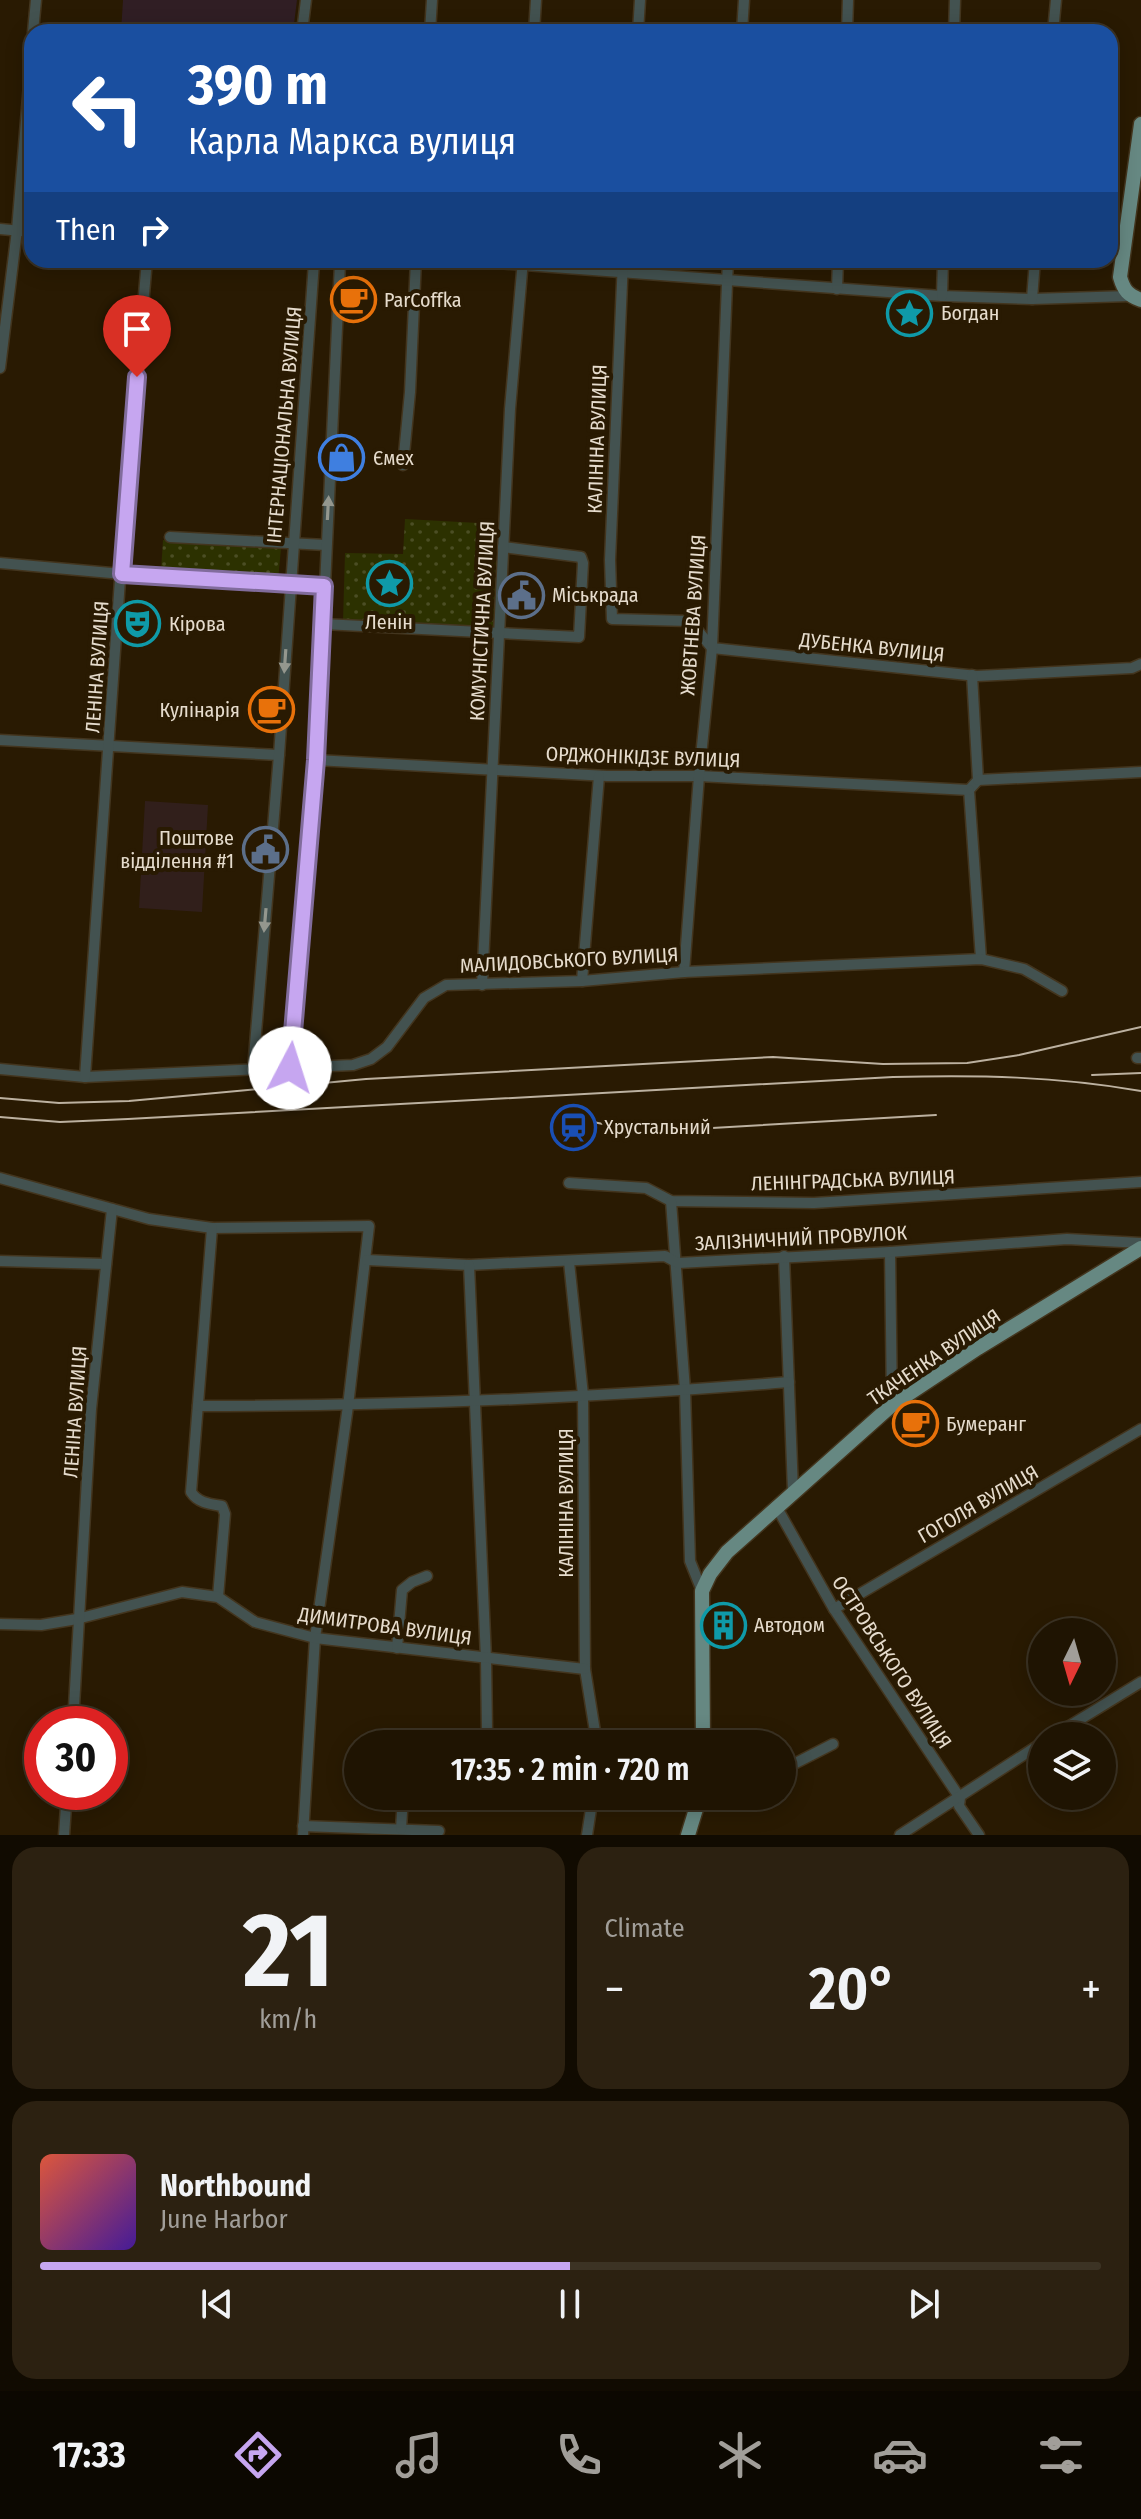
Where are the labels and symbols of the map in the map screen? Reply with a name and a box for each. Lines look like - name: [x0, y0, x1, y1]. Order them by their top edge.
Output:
- cafe icon: ParCoffka: [329, 276, 377, 324]
- place label: ParCoffka: [384, 288, 462, 312]
- place icon: Богдан: [886, 289, 934, 337]
- pin: [103, 295, 171, 377]
- place label: Богдан: [941, 301, 999, 325]
- street label: ІНТЕРНАЦІОНАЛЬНА ВУЛИЦЯ: [262, 306, 306, 544]
- street label: КАЛІНІНА ВУЛИЦЯ: [582, 364, 612, 514]
- shop icon: Ємех: [318, 434, 366, 482]
- place label: Ємех: [373, 446, 414, 470]
- one-way arrow: [322, 495, 335, 520]
- street label: КОМУНІСТИЧНА ВУЛИЦЯ: [465, 520, 499, 722]
- street label: ЖОВТНЕВА ВУЛИЦЯ: [675, 534, 711, 696]
- place icon: Ленін: [365, 559, 413, 607]
- public building icon: Міськрада: [497, 571, 545, 619]
- place label: Міськрада: [552, 583, 639, 607]
- street label: ЛЕНІНА ВУЛИЦЯ: [80, 600, 114, 734]
- theatre icon: Кірова: [114, 600, 162, 648]
- place label: Ленін: [365, 610, 413, 634]
- place label: Кірова: [169, 612, 226, 636]
- street label: ДУБЕНКА ВУЛИЦЯ: [797, 627, 946, 667]
- one-way arrow: [278, 649, 291, 674]
- cafe icon: Кулінарія: [247, 686, 295, 734]
- place label: Кулінарія: [159, 698, 240, 722]
- street label: ОРДЖОНІКІДЗЕ ВУЛИЦЯ: [545, 742, 741, 772]
- place label: Поштове відділення #1: [120, 826, 234, 873]
- public building icon: Поштове відділення #1: [241, 826, 289, 874]
- one-way arrow: [258, 908, 271, 933]
- street label: МАЛИДОВСЬКОГО ВУЛИЦЯ: [459, 942, 679, 978]
- position arrow: [248, 1026, 332, 1110]
- station icon: Хрустальний: [549, 1103, 597, 1151]
- place label: Хрустальний: [604, 1115, 711, 1139]
- street label: ЛЕНІНГРАДСЬКА ВУЛИЦЯ: [751, 1164, 955, 1196]
- street label: ЗАЛІЗНИЧНИЙ ПРОВУЛОК: [694, 1220, 908, 1256]
- street label: ТКАЧЕНКА ВУЛИЦЯ: [863, 1304, 1005, 1410]
- street label: ЛЕНІНА ВУЛИЦЯ: [58, 1345, 92, 1479]
- cafe icon: Бумеранг: [891, 1400, 939, 1448]
- place label: Бумеранг: [946, 1412, 1026, 1436]
- street label: КАЛІНІНА ВУЛИЦЯ: [554, 1428, 578, 1578]
- street label: ГОГОЛЯ ВУЛИЦЯ: [914, 1460, 1042, 1548]
- street label: ОСТРОВСЬКОГО ВУЛИЦЯ: [827, 1571, 957, 1753]
- building icon: Автодом: [699, 1601, 747, 1649]
- street label: ДИМИТРОВА ВУЛИЦЯ: [296, 1602, 473, 1650]
- place label: Автодом: [754, 1613, 825, 1637]
- north arrow: [1028, 1618, 1116, 1706]
- speed limit sign: 30: [24, 1706, 128, 1810]

